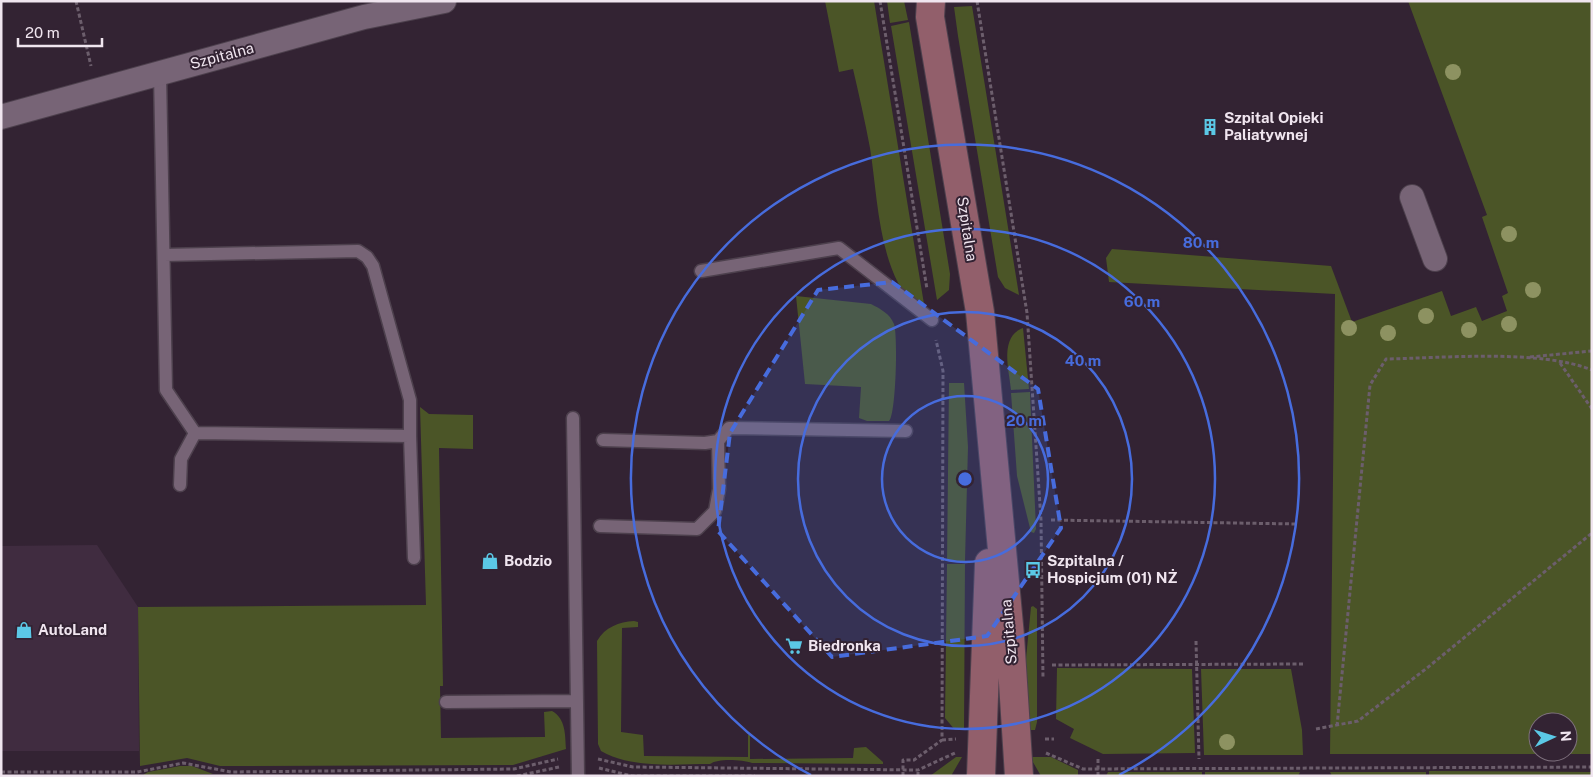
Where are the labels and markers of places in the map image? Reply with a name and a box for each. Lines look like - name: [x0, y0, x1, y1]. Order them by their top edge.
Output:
- place label: Szpital Opieki Paliatywnej: [1224, 109, 1324, 143]
- building icon: Szpital Opieki Paliatywnej: [1200, 117, 1220, 137]
- centre of rings: [956, 470, 974, 488]
- shop icon: Bodzio: [480, 551, 500, 571]
- place label: Bodzio: [504, 552, 553, 569]
- place label: Szpitalna / Hospicjum (01) NŻ: [1047, 552, 1178, 586]
- bus stop icon: Szpitalna / Hospicjum (01) NŻ: [1023, 560, 1043, 580]
- shop icon: AutoLand: [14, 620, 34, 640]
- place label: AutoLand: [38, 621, 107, 638]
- supermarket icon: Biedronka: [784, 636, 804, 656]
- place label: Biedronka: [808, 637, 881, 654]

